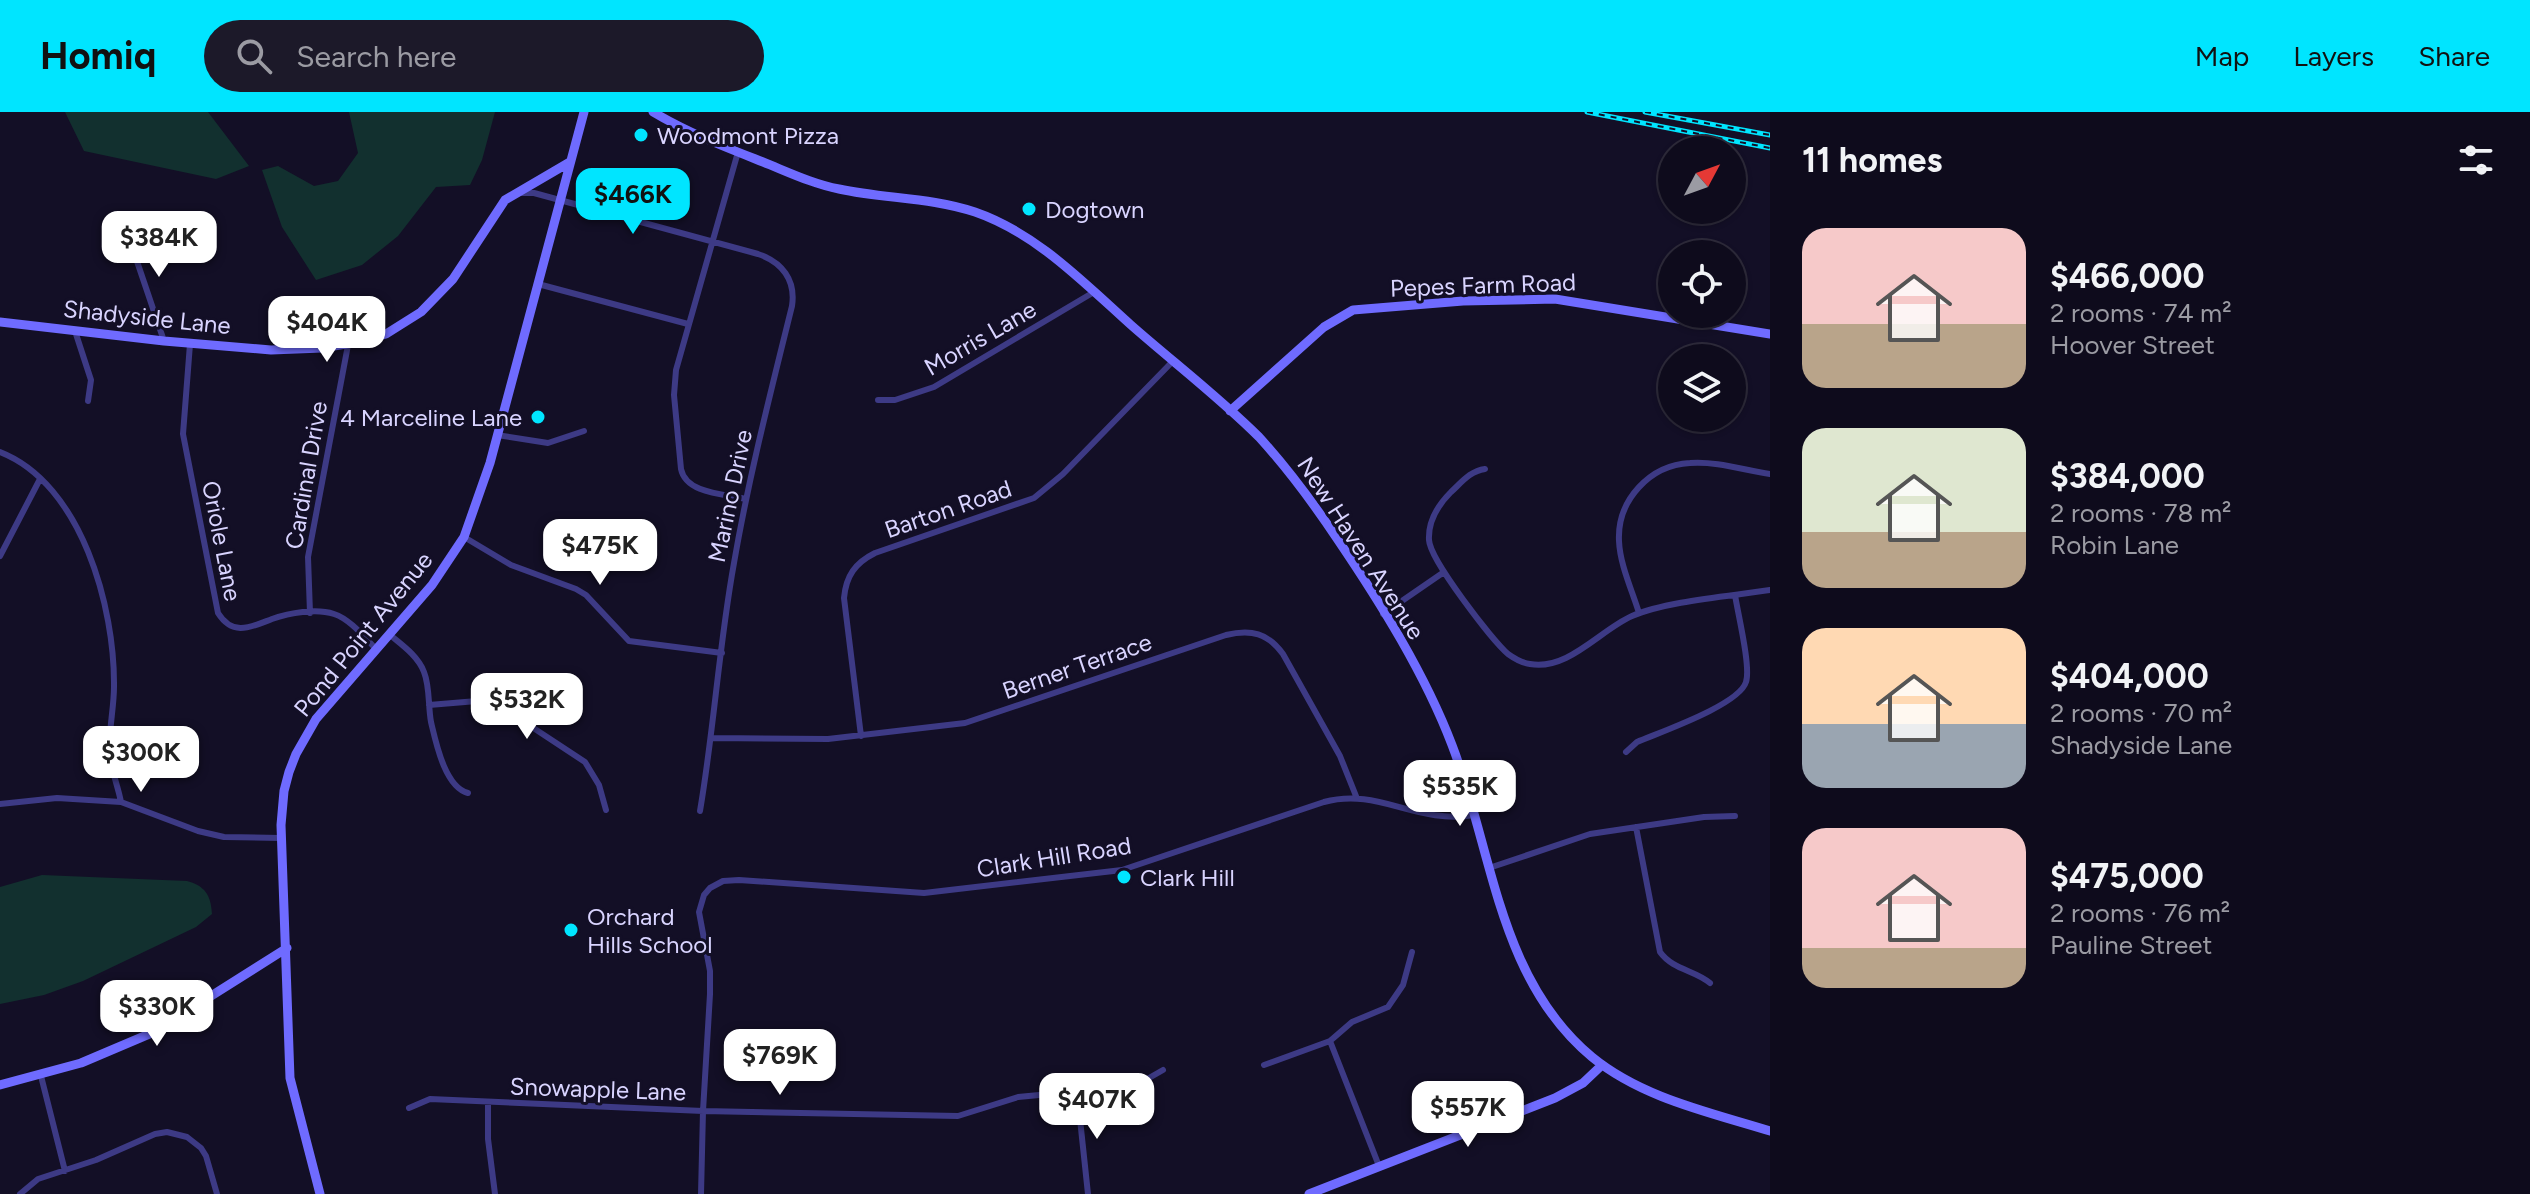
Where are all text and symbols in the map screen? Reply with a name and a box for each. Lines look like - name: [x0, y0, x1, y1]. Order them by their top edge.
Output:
- search box: [204, 20, 764, 92]
- text: Homiq: [40, 33, 156, 79]
- icon: search: [232, 34, 276, 78]
- text: Search here: [296, 38, 456, 75]
- text: Map: [2195, 39, 2249, 73]
- text: Layers: [2293, 39, 2374, 73]
- text: Share: [2418, 39, 2490, 73]
- place label: Woodmont Pizza: [657, 121, 839, 150]
- marker: Woodmont Pizza: [632, 126, 650, 144]
- north arrow: [1658, 136, 1746, 224]
- map controls: [1658, 136, 1746, 432]
- icon: filters: [2454, 138, 2498, 182]
- text: 11 homes: [1802, 140, 1942, 181]
- pin: $466K: [577, 168, 689, 236]
- text: $466K: [594, 178, 672, 210]
- place label: Dogtown: [1045, 195, 1144, 224]
- marker: Dogtown: [1020, 200, 1038, 218]
- pin: $384K: [103, 211, 215, 279]
- text: $384K: [120, 221, 198, 253]
- button: locate: [1658, 240, 1746, 328]
- text: $466,000: [2050, 256, 2205, 297]
- icon: home: [1866, 260, 1962, 356]
- street label: Pepes Farm Road: [1390, 267, 1576, 303]
- street label: Shadyside Lane: [62, 294, 232, 340]
- street label: Morris Lane: [919, 294, 1041, 382]
- pin: $404K: [271, 296, 383, 364]
- text: 2 rooms · 74 m²: [2050, 297, 2232, 329]
- text: $404K: [286, 306, 368, 338]
- text: Hoover Street: [2050, 329, 2215, 361]
- button: layers: [1658, 344, 1746, 432]
- street label: Cardinal Drive: [279, 399, 333, 551]
- place label: 4 Marceline Lane: [340, 403, 522, 432]
- marker: 4 Marceline Lane: [529, 408, 547, 426]
- street label: Marino Drive: [702, 427, 758, 565]
- street label: New Haven Avenue: [1291, 451, 1431, 645]
- text: $384,000: [2050, 456, 2205, 497]
- icon: home: [1866, 460, 1962, 556]
- street label: Barton Road: [881, 474, 1015, 544]
- street label: Oriole Lane: [196, 478, 248, 604]
- text: 2 rooms · 78 m²: [2050, 497, 2231, 529]
- pin: $475K: [544, 519, 656, 587]
- text: $475K: [561, 529, 639, 561]
- text: Robin Lane: [2050, 529, 2179, 561]
- street label: Pond Point Avenue: [288, 546, 438, 722]
- street label: Berner Terrace: [999, 627, 1155, 705]
- text: $404,000: [2050, 656, 2209, 697]
- icon: home: [1866, 660, 1962, 756]
- pin: $532K: [471, 673, 583, 741]
- text: $532K: [489, 683, 565, 715]
- text: 2 rooms · 70 m²: [2050, 697, 2232, 729]
- pin: $300K: [85, 726, 197, 794]
- text: Shadyside Lane: [2050, 729, 2232, 761]
- text: $300K: [101, 736, 181, 768]
- pin: $535K: [1404, 760, 1516, 828]
- text: $535K: [1422, 770, 1498, 802]
- street label: Clark Hill Road: [975, 830, 1133, 884]
- text: $475,000: [2050, 856, 2204, 897]
- icon: home: [1866, 860, 1962, 956]
- place label: Clark Hill: [1140, 863, 1235, 892]
- marker: Clark Hill: [1115, 868, 1133, 886]
- text: 2 rooms · 76 m²: [2050, 897, 2230, 929]
- place label: Orchard Hills School: [587, 902, 713, 959]
- marker: Orchard Hills School: [562, 921, 580, 939]
- text: Pauline Street: [2050, 929, 2212, 961]
- pin: $330K: [101, 980, 213, 1048]
- text: $330K: [118, 990, 196, 1022]
- pin: $769K: [724, 1029, 836, 1097]
- text: $769K: [742, 1039, 818, 1071]
- street label: Snowapple Lane: [509, 1071, 687, 1107]
- pin: $407K: [1041, 1073, 1153, 1141]
- pin: $557K: [1412, 1081, 1524, 1149]
- text: $407K: [1057, 1083, 1137, 1115]
- text: $557K: [1430, 1091, 1506, 1123]

